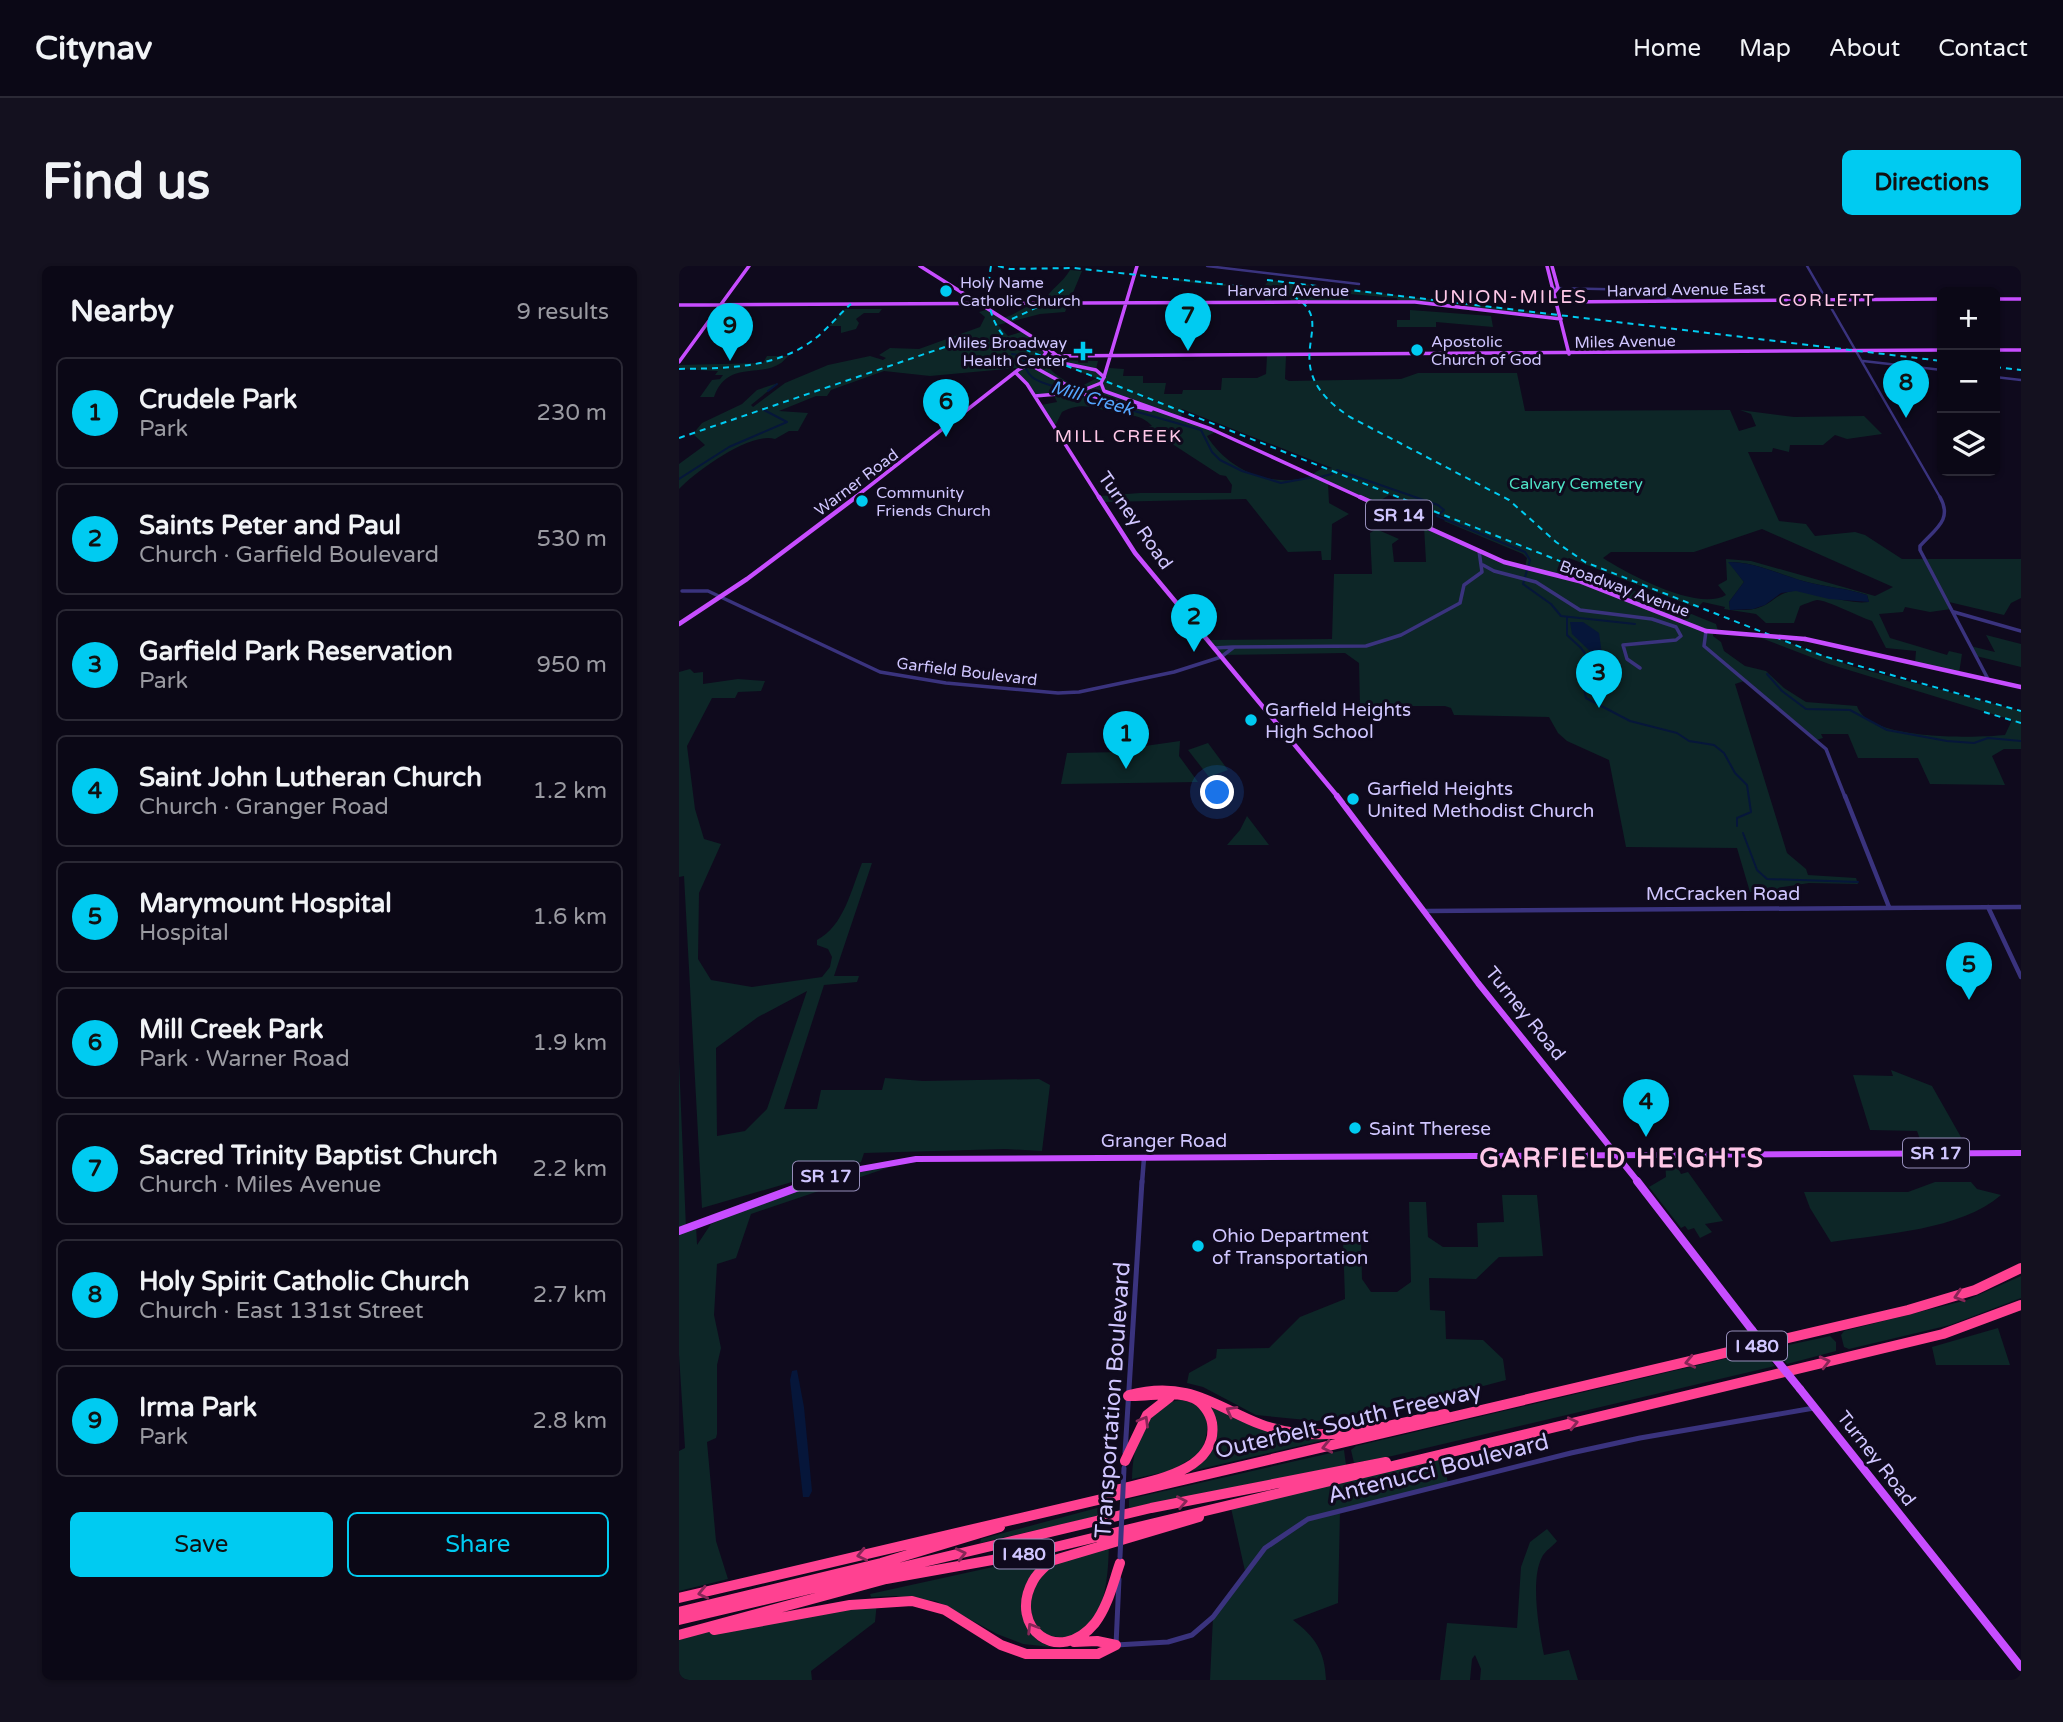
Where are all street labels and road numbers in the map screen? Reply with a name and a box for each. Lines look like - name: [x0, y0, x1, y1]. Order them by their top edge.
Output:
- street label: Harvard Avenue East: [1606, 279, 1766, 301]
- street label: Harvard Avenue: [1227, 281, 1349, 301]
- street label: Miles Avenue: [1574, 331, 1676, 353]
- street label: Warner Road: [811, 445, 903, 521]
- street label: Turney Road: [1093, 467, 1177, 574]
- road number: SR 14: [1366, 500, 1432, 530]
- street label: Broadway Avenue: [1557, 556, 1693, 622]
- street label: Garfield Boulevard: [895, 653, 1038, 691]
- street label: McCracken Road: [1646, 883, 1800, 905]
- street label: Turney Road: [1481, 962, 1570, 1065]
- street label: Granger Road: [1101, 1130, 1227, 1152]
- road number: SR 17: [1903, 1138, 1969, 1168]
- road number: SR 17: [793, 1162, 859, 1191]
- street label: Transportation Boulevard: [1089, 1261, 1137, 1539]
- road number: I 480: [1727, 1331, 1787, 1360]
- street label: Outerbelt South Freeway: [1212, 1377, 1484, 1465]
- street label: Turney Road: [1832, 1407, 1920, 1510]
- street label: Antenucci Boulevard: [1325, 1428, 1552, 1510]
- road number: I 480: [994, 1540, 1054, 1568]

